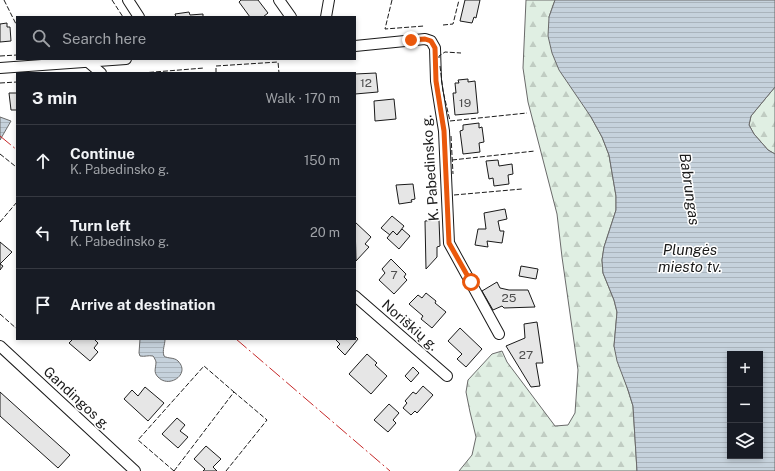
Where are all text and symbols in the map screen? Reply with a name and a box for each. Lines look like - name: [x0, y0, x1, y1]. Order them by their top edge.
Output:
- search box: [16, 16, 356, 60]
- icon: search: [30, 27, 52, 49]
- text: Search here: [62, 30, 146, 47]
- route end: [402, 31, 420, 49]
- house number: 12: [360, 76, 372, 90]
- text: 3 min: [32, 88, 77, 108]
- text: Walk · 170 m: [265, 91, 340, 106]
- house number: 19: [459, 96, 471, 110]
- street label: K. Pabedinsko g.: [418, 114, 442, 222]
- text: Continue: [70, 145, 135, 162]
- icon: ahead: [32, 150, 54, 172]
- water label: Babrungas: [677, 152, 703, 226]
- text: 150 m: [304, 153, 340, 168]
- text: K. Pabedinsko g.: [70, 162, 169, 177]
- text: Turn left: [70, 217, 131, 234]
- icon: left: [32, 222, 54, 244]
- text: 20 m: [310, 225, 340, 240]
- text: K. Pabedinsko g.: [70, 234, 169, 249]
- water label: Plungės miesto tv.: [658, 241, 722, 275]
- house number: 7: [390, 268, 398, 282]
- route start: [462, 273, 480, 291]
- house number: 25: [502, 291, 517, 305]
- icon: arrive: [32, 294, 54, 316]
- text: Arrive at destination: [70, 296, 215, 313]
- street label: Noriškių g.: [379, 296, 441, 354]
- house number: 27: [519, 348, 533, 362]
- map controls: [727, 351, 763, 459]
- button: +: [727, 351, 763, 387]
- street label: Gandingos g.: [41, 363, 113, 433]
- button: −: [727, 387, 763, 423]
- button: layers: [727, 423, 763, 459]

